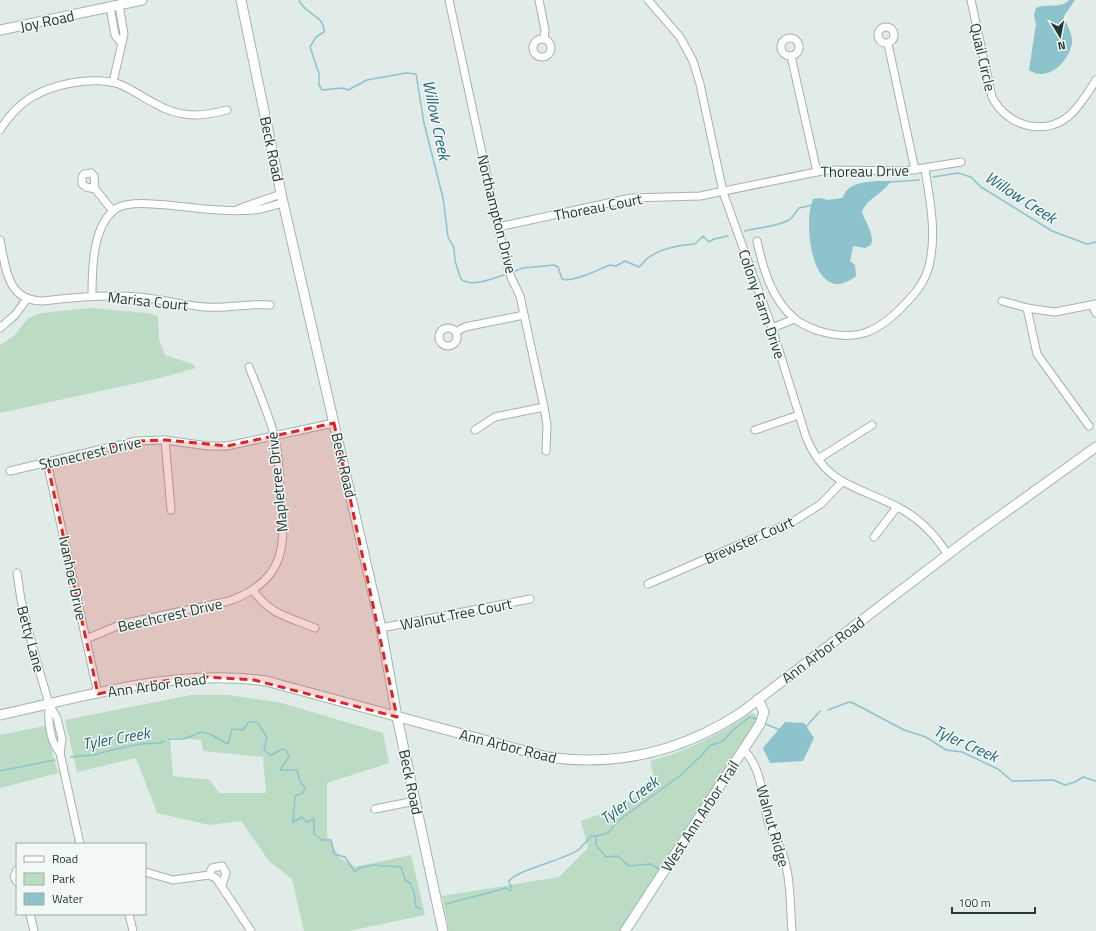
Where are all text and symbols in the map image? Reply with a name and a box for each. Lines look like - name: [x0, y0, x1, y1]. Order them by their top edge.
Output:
- street label: Joy Road: [18, 4, 76, 38]
- north arrow: [1040, 16, 1080, 56]
- street label: Quail Circle: [964, 21, 1002, 93]
- text: N: [1057, 37, 1067, 54]
- water label: Willow Creek: [417, 78, 458, 164]
- street label: Beck Road: [254, 114, 290, 184]
- street label: Northampton Drive: [471, 152, 523, 276]
- street label: Thoreau Drive: [821, 159, 909, 183]
- water label: Willow Creek: [980, 165, 1063, 230]
- street label: Thoreau Court: [552, 187, 645, 227]
- street label: Colony Farm Drive: [732, 246, 792, 362]
- street label: Marisa Court: [107, 285, 190, 317]
- street label: Stonecrest Drive: [37, 430, 143, 476]
- street label: Beck Road: [325, 430, 363, 500]
- street label: Mapletree Drive: [260, 431, 294, 533]
- street label: Brewster Court: [701, 510, 798, 570]
- street label: Ivanhoe Drive: [53, 534, 93, 622]
- street label: Beechcrest Drive: [116, 592, 224, 638]
- street label: Walnut Tree Court: [398, 592, 514, 636]
- street label: Betty Lane: [11, 603, 51, 675]
- street label: Ann Arbor Road: [776, 611, 870, 689]
- street label: Ann Arbor Road: [106, 667, 208, 703]
- water label: Tyler Creek: [930, 718, 1004, 769]
- water label: Tyler Creek: [80, 720, 153, 756]
- street label: Ann Arbor Road: [457, 723, 559, 769]
- street label: Beck Road: [393, 747, 429, 817]
- street label: West Ann Arbor Trail: [655, 756, 745, 876]
- water label: Tyler Creek: [595, 769, 665, 830]
- street label: Walnut Ridge: [750, 782, 796, 870]
- legend: [16, 843, 146, 915]
- text: Road: [52, 849, 78, 868]
- text: Park: [52, 869, 75, 888]
- text: Water: [52, 889, 83, 908]
- scale bar: [952, 889, 1035, 915]
- text: 100 m: [958, 893, 991, 912]

